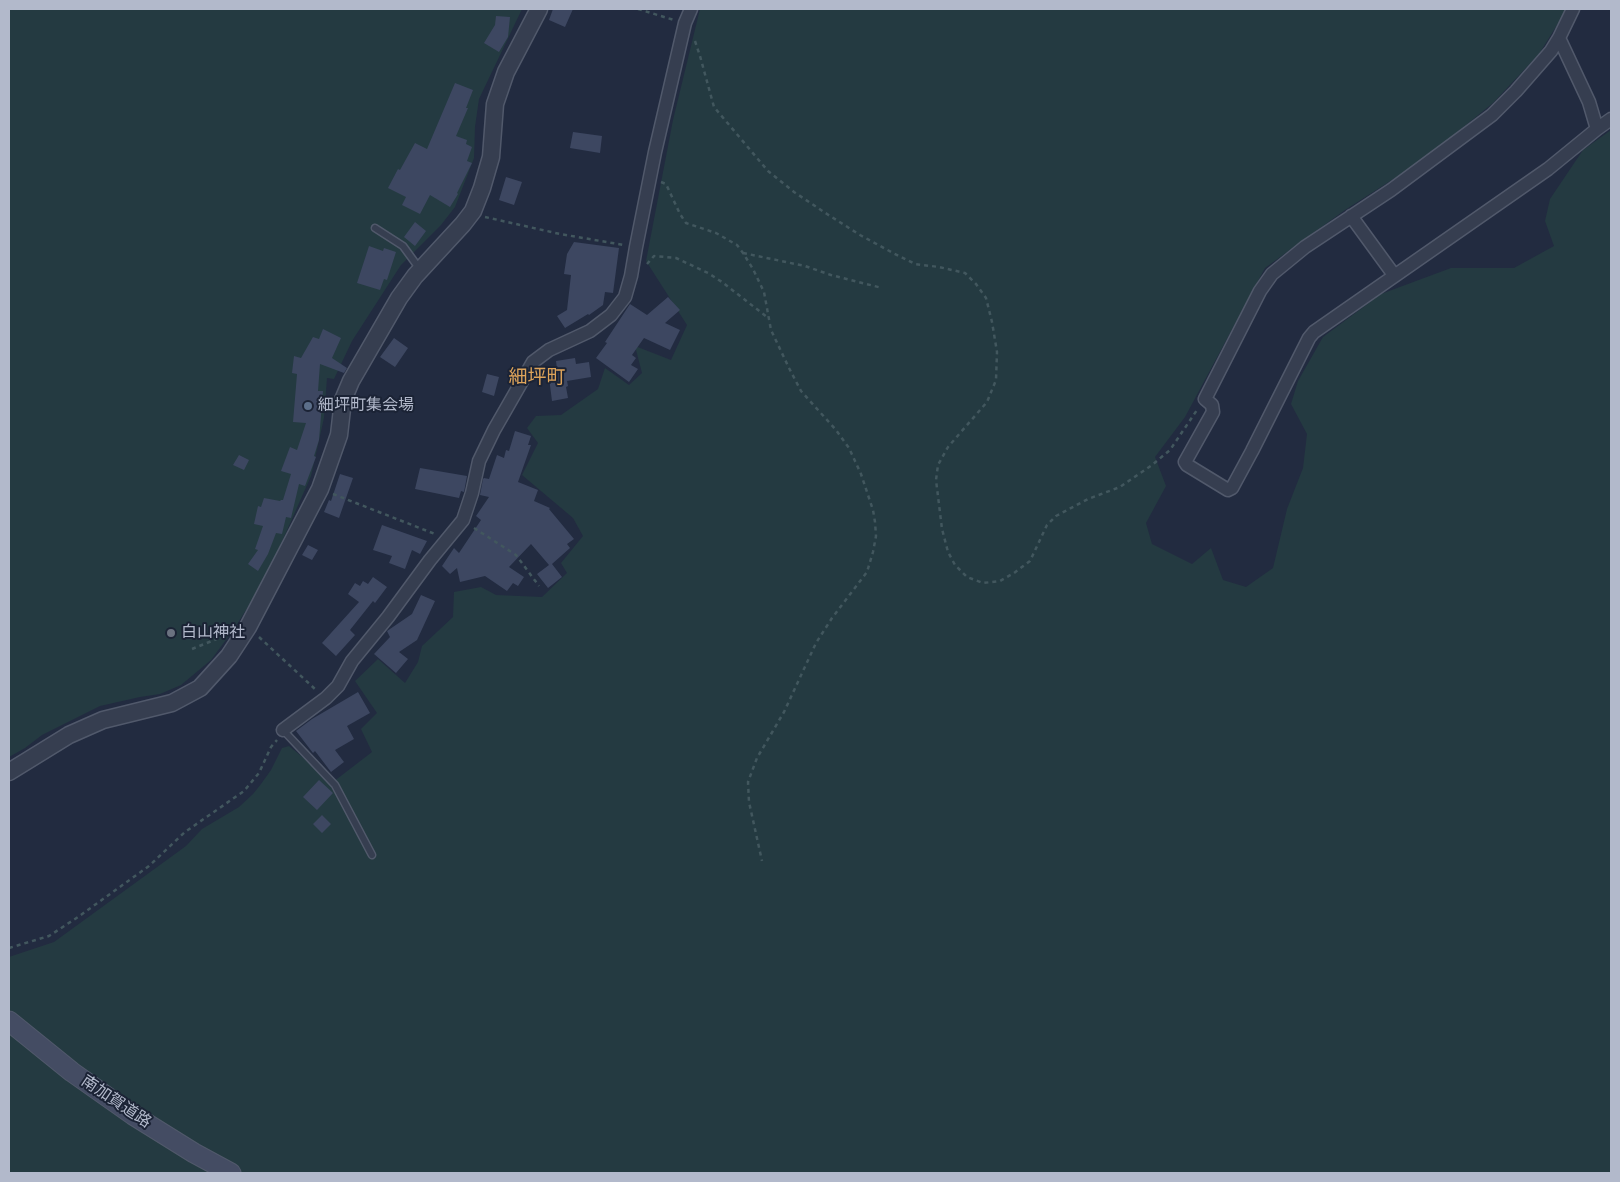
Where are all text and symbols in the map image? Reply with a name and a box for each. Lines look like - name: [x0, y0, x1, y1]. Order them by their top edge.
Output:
- district label: 細坪町: [509, 367, 565, 389]
- place label: 細坪町集会場: [318, 396, 414, 416]
- marker: 細坪町集会場: [302, 400, 314, 412]
- place label: 白山神社: [181, 623, 245, 643]
- marker: 白山神社: [165, 627, 177, 639]
- street label: 南加賀道路: [77, 1072, 155, 1132]

